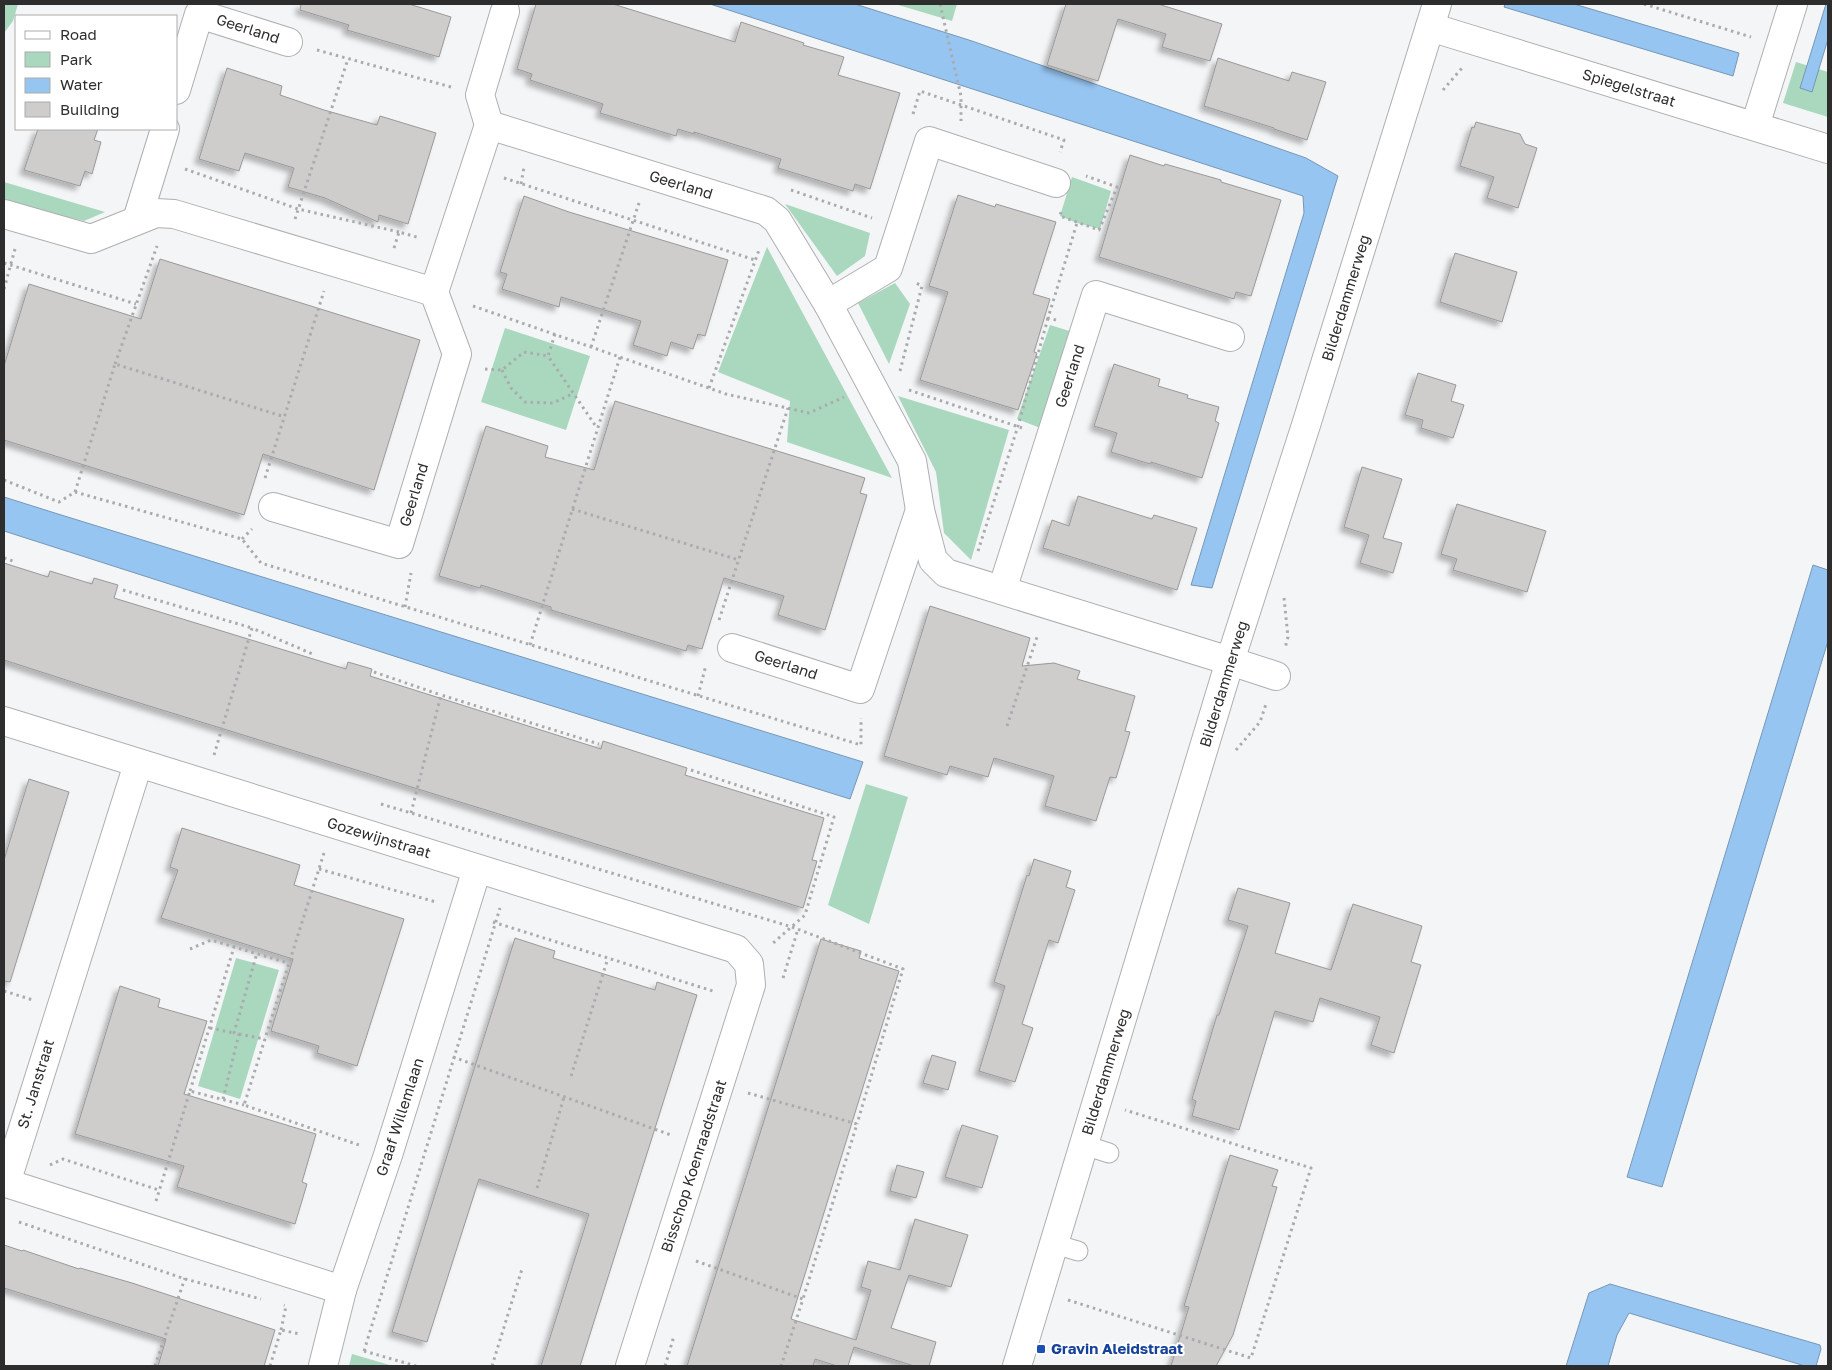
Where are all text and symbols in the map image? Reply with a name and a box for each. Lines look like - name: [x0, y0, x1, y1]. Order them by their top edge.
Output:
- street label: Geerland: [214, 9, 282, 47]
- legend: [15, 15, 178, 130]
- text: Road: [60, 25, 97, 43]
- text: Park: [60, 50, 93, 68]
- street label: Spiegelstraat: [1580, 64, 1678, 110]
- text: Water: [60, 75, 103, 93]
- text: Building: [60, 100, 120, 118]
- street label: Geerland: [647, 166, 715, 202]
- street label: Bilderdammerweg: [1317, 232, 1373, 363]
- street label: Geerland: [1050, 342, 1088, 410]
- street label: Geerland: [395, 461, 431, 529]
- street label: Bilderdammerweg: [1195, 618, 1251, 749]
- street label: Geerland: [752, 645, 820, 683]
- street label: Gozewijnstraat: [325, 813, 433, 861]
- street label: Bilderdammerweg: [1077, 1006, 1133, 1137]
- street label: St. Janstraat: [13, 1037, 57, 1131]
- street label: Graaf Willemlaan: [371, 1055, 427, 1178]
- street label: Bisschop Koenraadstraat: [657, 1077, 730, 1254]
- place label: Gravin Aleidstraat: [1051, 1339, 1183, 1357]
- marker: Gravin Aleidstraat: [1035, 1343, 1047, 1355]

